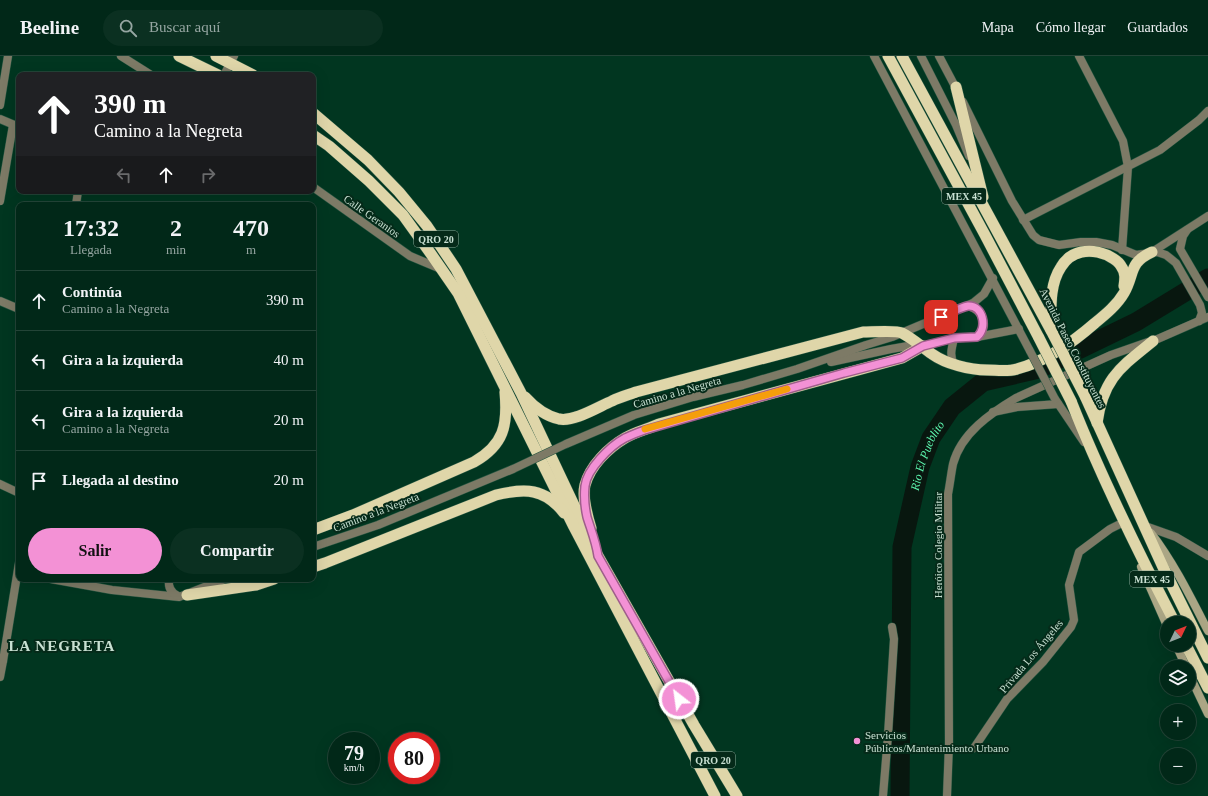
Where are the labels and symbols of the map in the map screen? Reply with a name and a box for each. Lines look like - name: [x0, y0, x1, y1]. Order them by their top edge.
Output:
- road number: MEX 45: [942, 188, 986, 204]
- street label: Calle Geranios: [342, 192, 402, 240]
- road number: QRO 20: [414, 231, 458, 247]
- street label: Avenida Paseo Constituyentes: [1037, 286, 1109, 410]
- pin: [924, 300, 958, 334]
- street label: Camino a la Negreta: [632, 374, 722, 410]
- water label: Rio El Pueblito: [908, 418, 947, 493]
- street label: Camino a la Negreta: [332, 490, 421, 534]
- street label: Heróico Colegio Militar: [932, 492, 944, 598]
- road number: MEX 45: [1130, 571, 1174, 587]
- north arrow: [1160, 616, 1196, 652]
- street label: Privada Los Ángeles: [997, 617, 1065, 695]
- district label: LA NEGRETA: [9, 638, 115, 654]
- position arrow: [658, 678, 700, 720]
- place label: Servicios Públicos/Mantenimiento Urbano: [865, 729, 1009, 754]
- speed limit sign: 80: [388, 732, 440, 784]
- marker: Servicios Públicos/Mantenimiento Urbano: [852, 736, 862, 746]
- road number: QRO 20: [691, 752, 735, 768]

